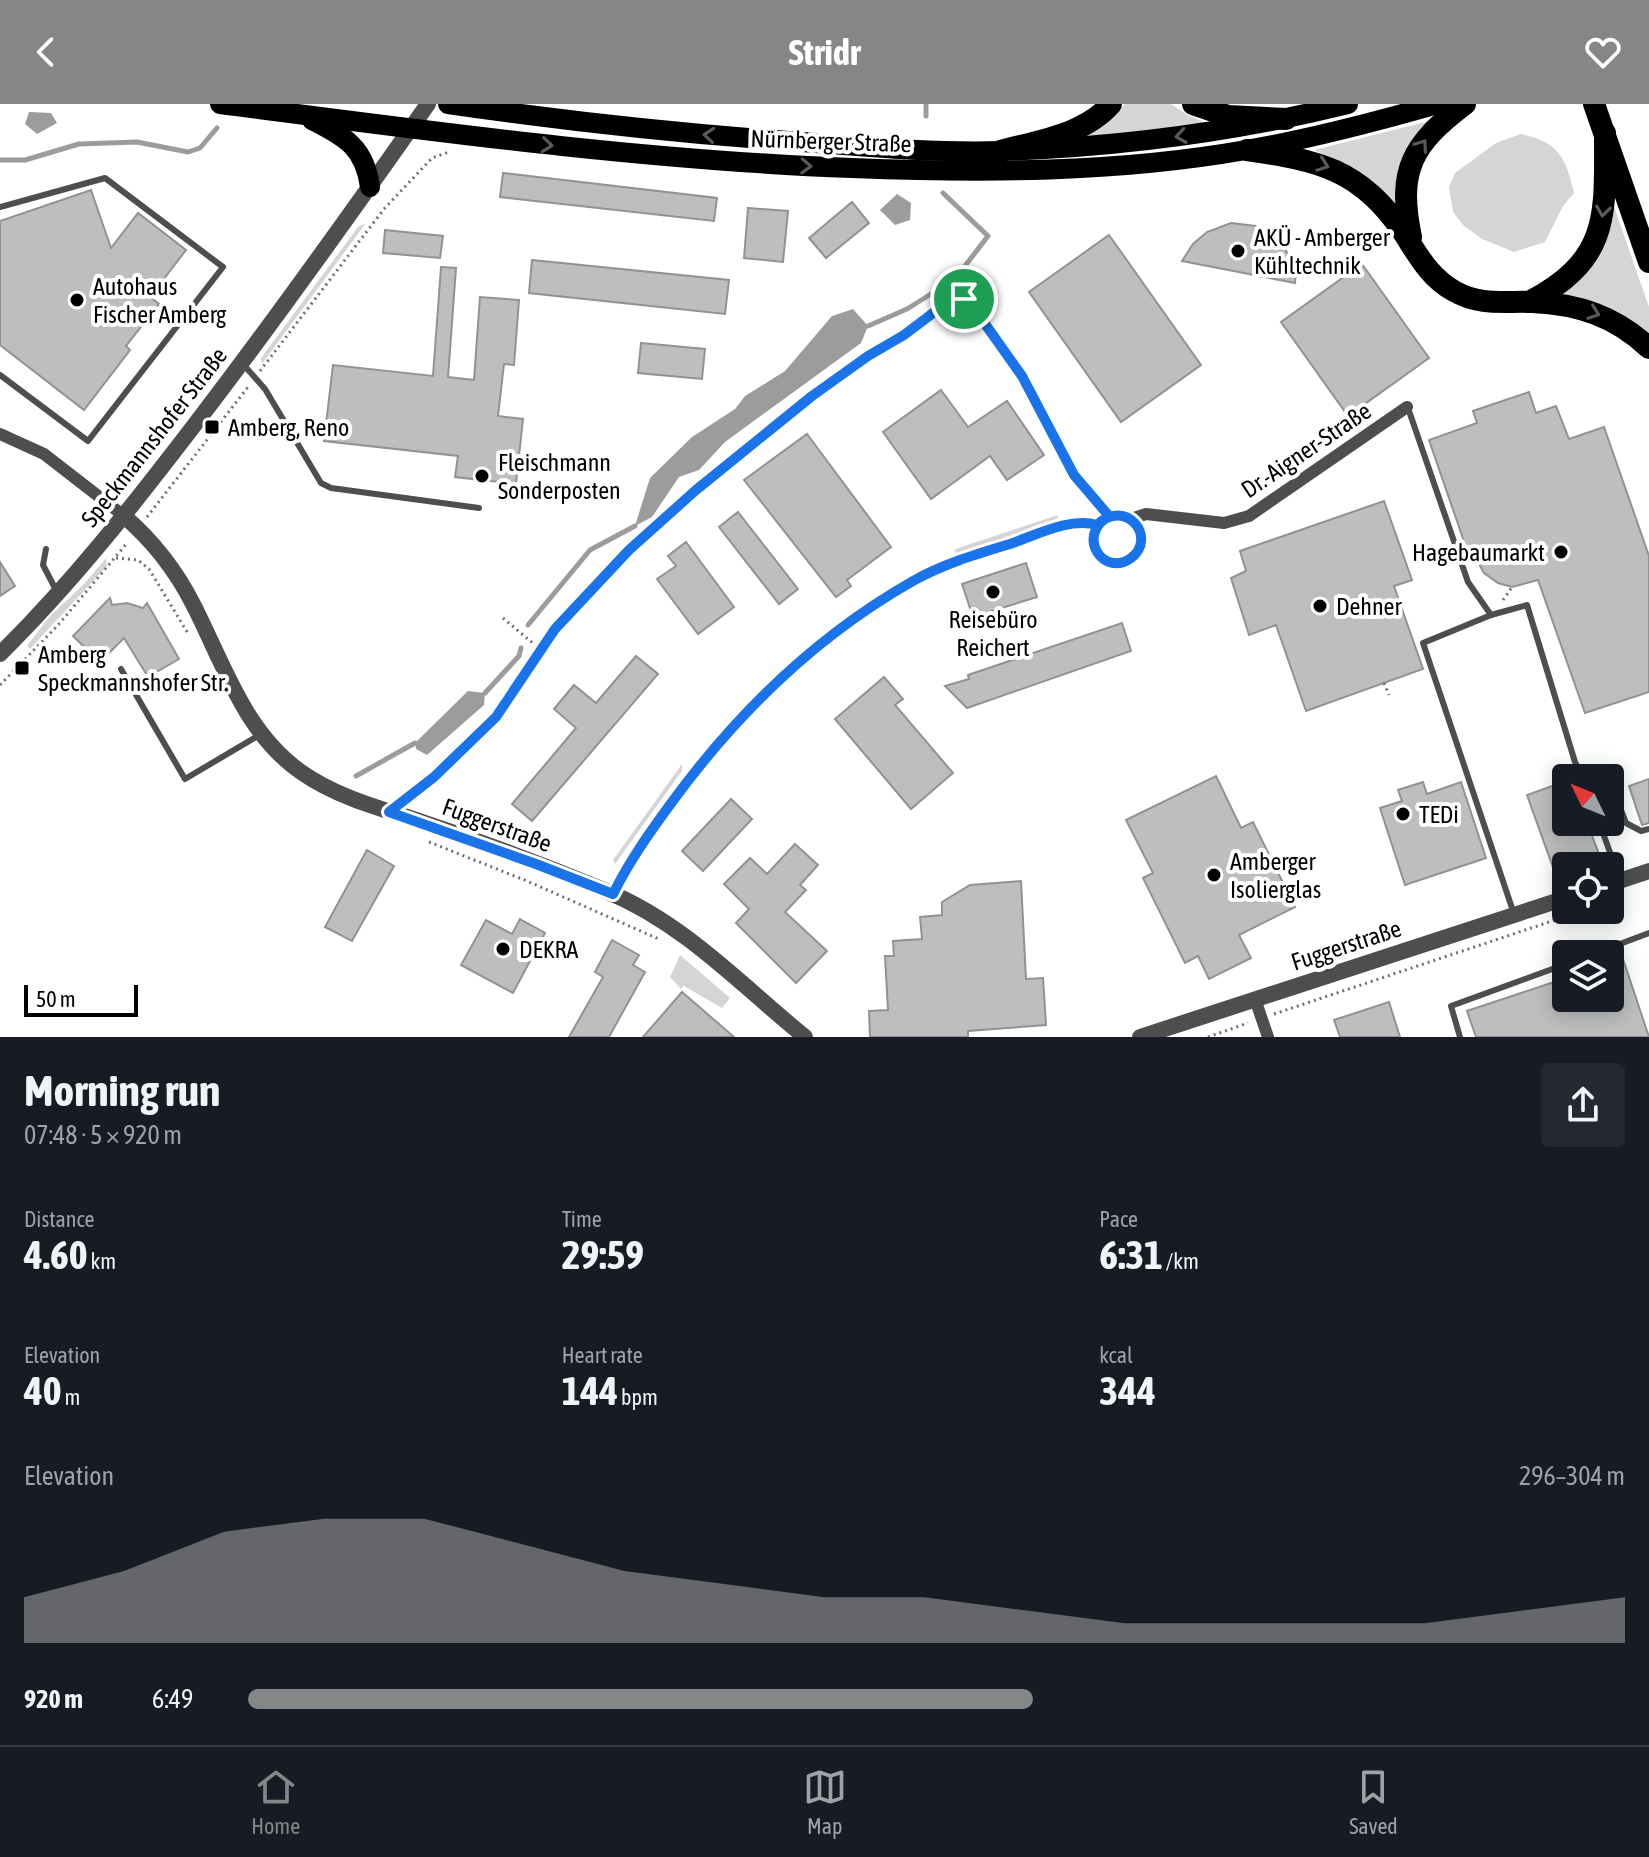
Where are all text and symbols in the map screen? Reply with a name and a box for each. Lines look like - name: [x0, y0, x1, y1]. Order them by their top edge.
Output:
- icon: back: [24, 30, 68, 74]
- icon: heart: [1581, 30, 1625, 74]
- text: Stridr: [788, 31, 861, 73]
- street label: Nürnberger Straße: [750, 125, 912, 157]
- one-way arrow: [702, 127, 715, 144]
- one-way arrow: [1174, 127, 1188, 144]
- one-way arrow: [541, 136, 554, 153]
- one-way arrow: [1412, 140, 1427, 154]
- one-way arrow: [1315, 155, 1329, 172]
- one-way arrow: [800, 158, 813, 175]
- one-way arrow: [1595, 204, 1612, 218]
- place label: AKÜ - Amberger Kühltechnik: [1254, 224, 1391, 279]
- marker: AKÜ - Amberger Kühltechnik: [1229, 242, 1247, 260]
- pin: [930, 265, 998, 333]
- place label: Autohaus Fischer Amberg: [93, 273, 227, 328]
- icon: arrive: [942, 277, 986, 321]
- marker: Autohaus Fischer Amberg: [68, 291, 86, 309]
- one-way arrow: [1586, 303, 1600, 320]
- street label: Speckmannshofer Straße: [76, 342, 232, 532]
- street label: Dr.-Aigner-Straße: [1236, 397, 1376, 503]
- place label: Amberg, Reno: [228, 414, 349, 441]
- marker: Amberg, Reno: [203, 418, 221, 436]
- place label: Fleischmann Sonderposten: [498, 449, 621, 504]
- marker: Fleischmann Sonderposten: [473, 467, 491, 485]
- place label: Hagebaumarkt: [1412, 539, 1545, 566]
- marker: Hagebaumarkt: [1552, 543, 1570, 561]
- marker: Reisebüro Reichert: [984, 583, 1002, 601]
- place label: Dehner: [1336, 593, 1403, 620]
- marker: Dehner: [1311, 597, 1329, 615]
- place label: Reisebüro Reichert: [948, 606, 1038, 661]
- place label: Amberg Speckmannshofer Str.: [38, 641, 228, 696]
- marker: Amberg Speckmannshofer Str.: [13, 659, 31, 677]
- north arrow: [1552, 764, 1624, 836]
- map controls: [1552, 764, 1624, 1012]
- street label: Fuggerstraße: [439, 793, 555, 857]
- place label: TEDi: [1419, 801, 1459, 828]
- marker: TEDi: [1394, 805, 1412, 823]
- place label: Amberger Isolierglas: [1230, 848, 1321, 903]
- button: locate: [1552, 852, 1624, 924]
- marker: Amberger Isolierglas: [1205, 866, 1223, 884]
- street label: Fuggerstraße: [1288, 915, 1404, 975]
- place label: DEKRA: [519, 936, 578, 963]
- marker: DEKRA: [494, 940, 512, 958]
- button: layers: [1552, 940, 1624, 1012]
- scale bar: [24, 981, 138, 1017]
- text: 50 m: [36, 986, 76, 1012]
- button: share: [1541, 1063, 1625, 1147]
- text: Morning run: [24, 1065, 220, 1115]
- text: 07:48 · 5 × 920 m: [24, 1120, 182, 1150]
- text: Distance: [24, 1206, 95, 1232]
- text: Time: [562, 1206, 602, 1232]
- text: Pace: [1099, 1206, 1138, 1232]
- text: 4.60: [24, 1232, 88, 1277]
- text: 29:59: [562, 1232, 644, 1277]
- text: 6:31: [1099, 1232, 1163, 1277]
- text: km: [88, 1248, 116, 1274]
- text: /km: [1163, 1248, 1199, 1274]
- text: Elevation: [24, 1342, 100, 1368]
- text: Heart rate: [562, 1342, 643, 1368]
- text: kcal: [1099, 1342, 1133, 1368]
- text: 40: [24, 1368, 62, 1413]
- text: 144: [562, 1368, 618, 1413]
- text: 344: [1099, 1368, 1156, 1413]
- text: m: [62, 1384, 80, 1410]
- text: bpm: [618, 1384, 658, 1410]
- text: Elevation: [24, 1461, 114, 1491]
- text: 296–304 m: [1519, 1461, 1625, 1491]
- text: 920 m: [24, 1684, 83, 1714]
- text: 6:49: [152, 1684, 193, 1714]
- tab: Home: [251, 1765, 300, 1839]
- tab: Map: [803, 1765, 847, 1839]
- tab: Saved: [1349, 1765, 1398, 1839]

